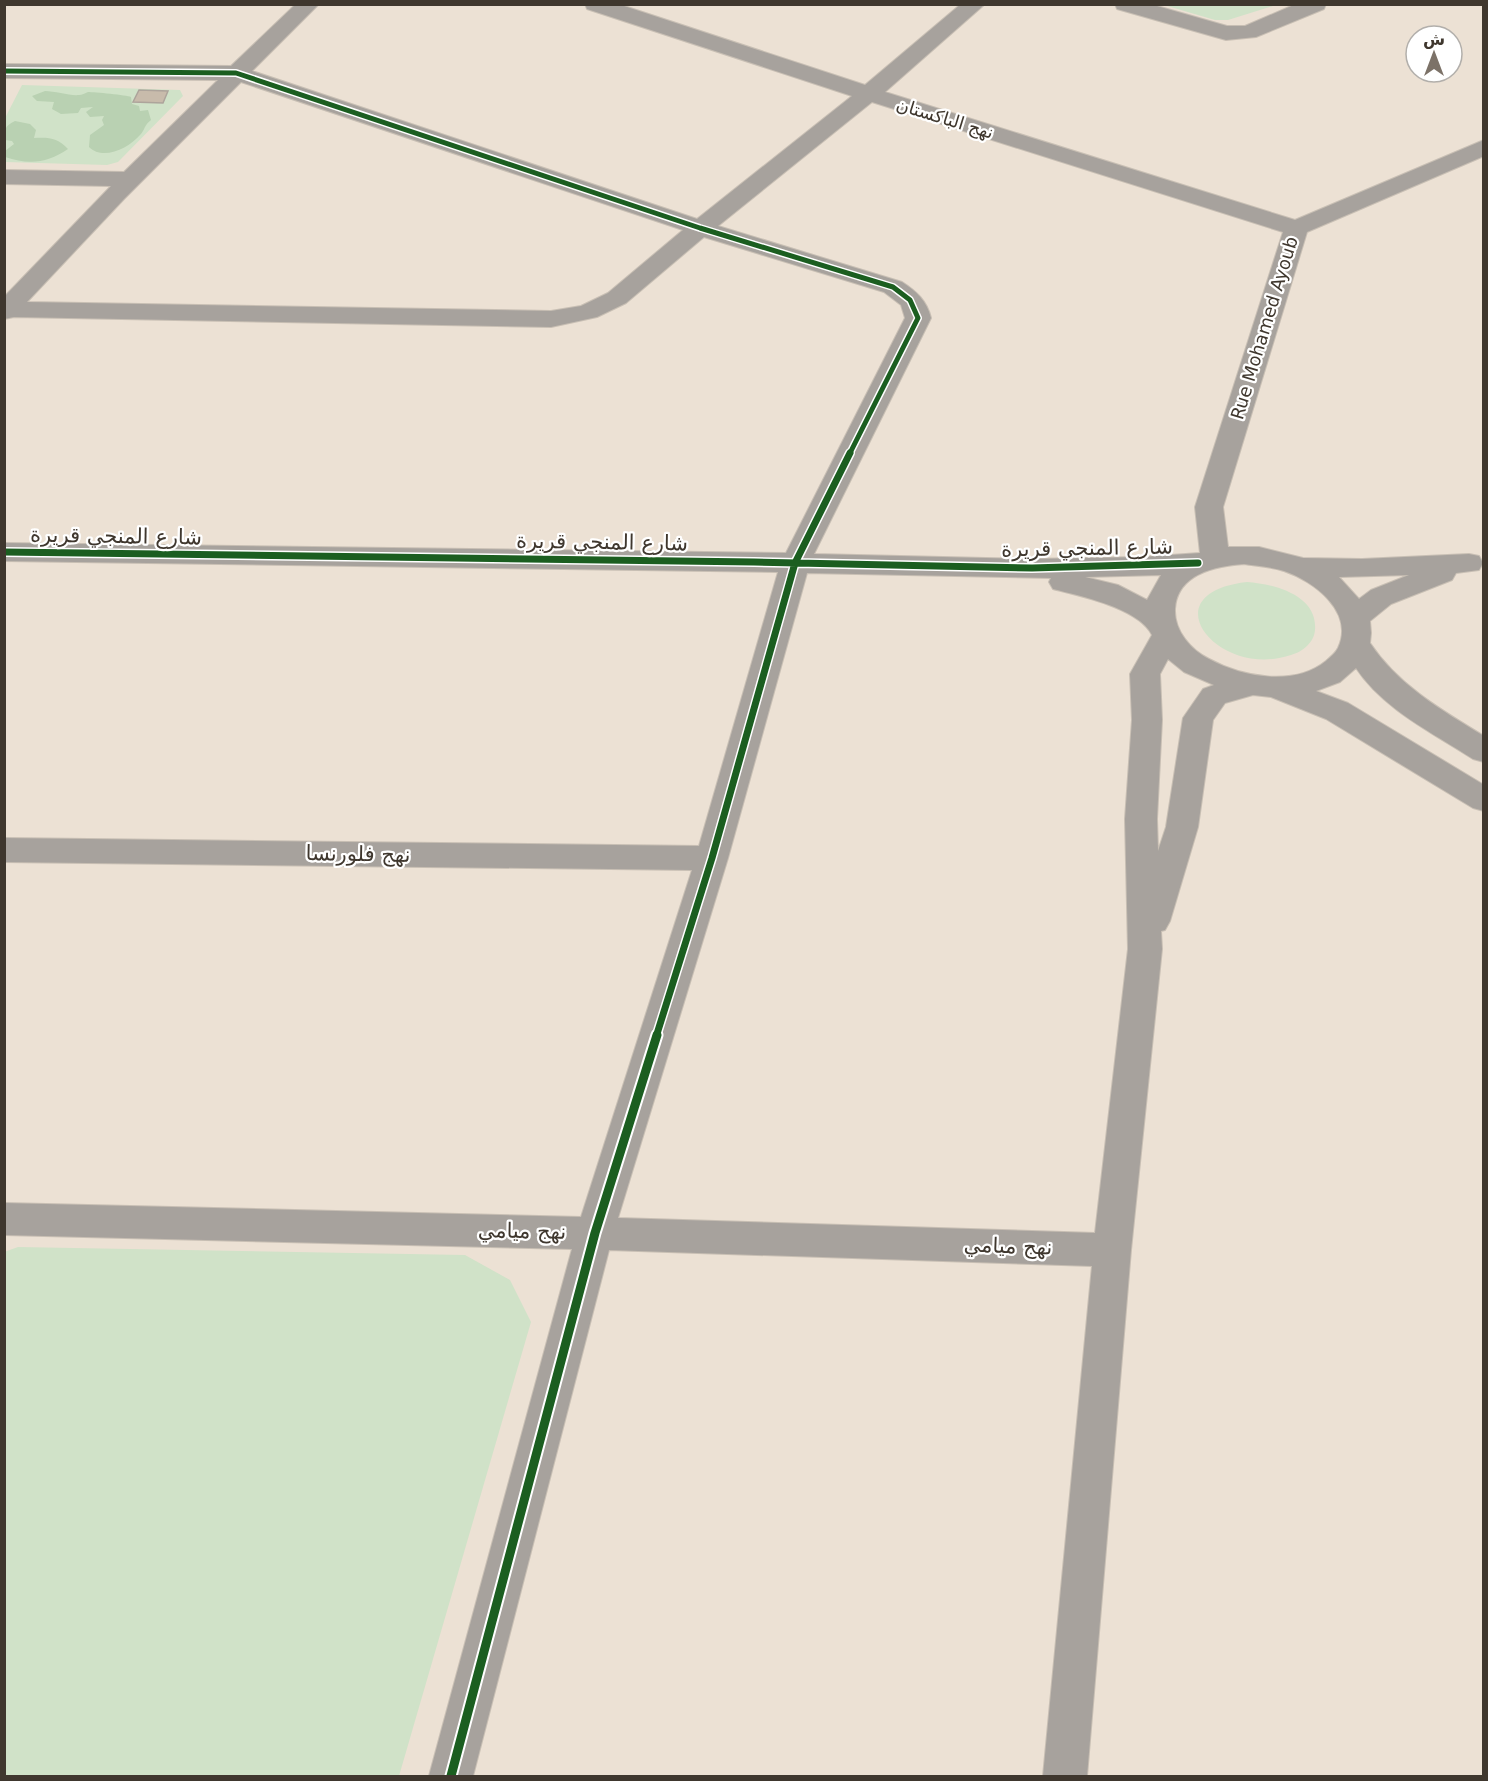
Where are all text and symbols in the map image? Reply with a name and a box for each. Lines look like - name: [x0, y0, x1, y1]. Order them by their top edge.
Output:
- north arrow: [1404, 24, 1464, 84]
- text: ش: [1423, 30, 1445, 49]
- street label: نهج الباكستان: [893, 93, 996, 144]
- street label: Rue Mohamed Ayoub: [1226, 234, 1302, 422]
- street label: شارع المنجي قريرة: [30, 523, 202, 549]
- street label: شارع المنجي قريرة: [516, 529, 688, 555]
- street label: شارع المنجي قريرة: [1001, 535, 1173, 561]
- street label: نهج فلورنسا: [305, 841, 411, 867]
- street label: نهج ميامي: [478, 1218, 566, 1244]
- street label: نهج ميامي: [963, 1232, 1053, 1260]

